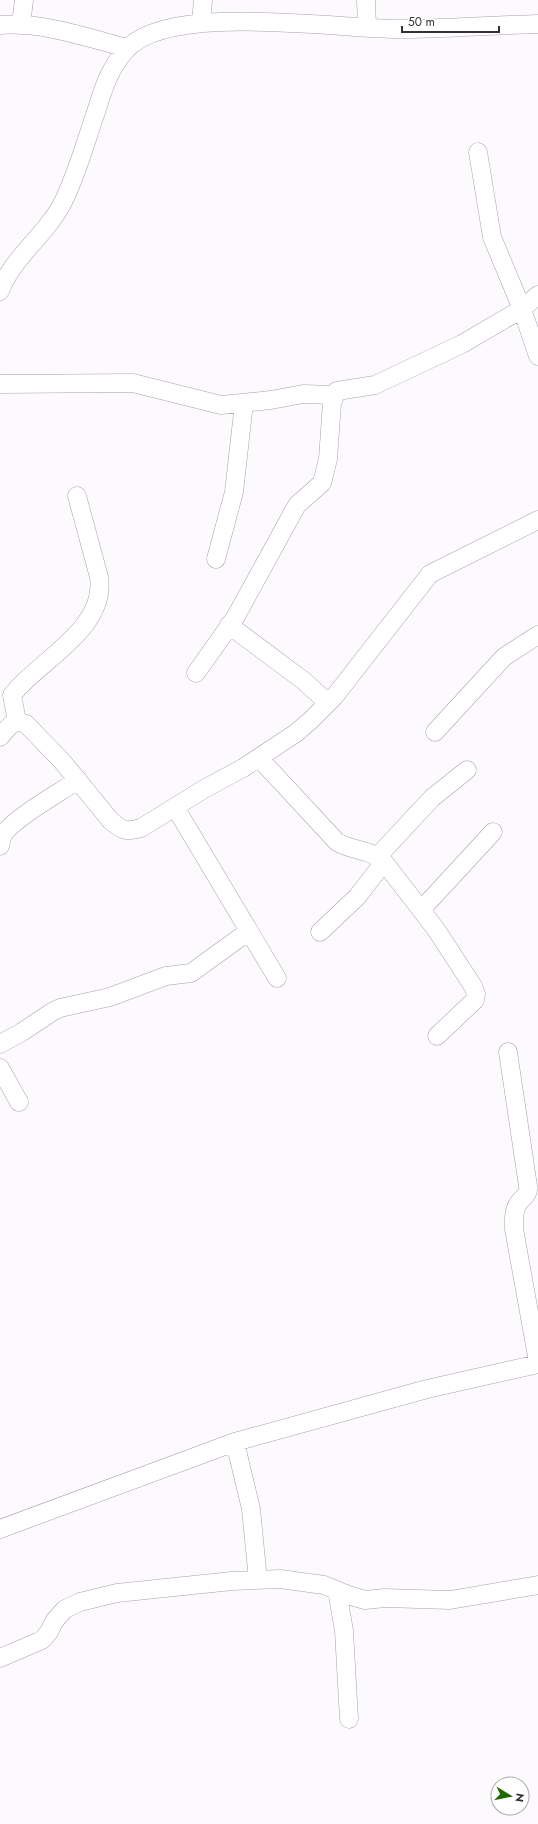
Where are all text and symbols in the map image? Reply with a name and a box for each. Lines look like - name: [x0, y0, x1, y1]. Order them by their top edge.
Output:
- scale bar: [402, 8, 499, 34]
- text: 50 m: [408, 13, 435, 31]
- north arrow: [490, 1776, 530, 1816]
- text: N: [511, 1792, 528, 1803]

